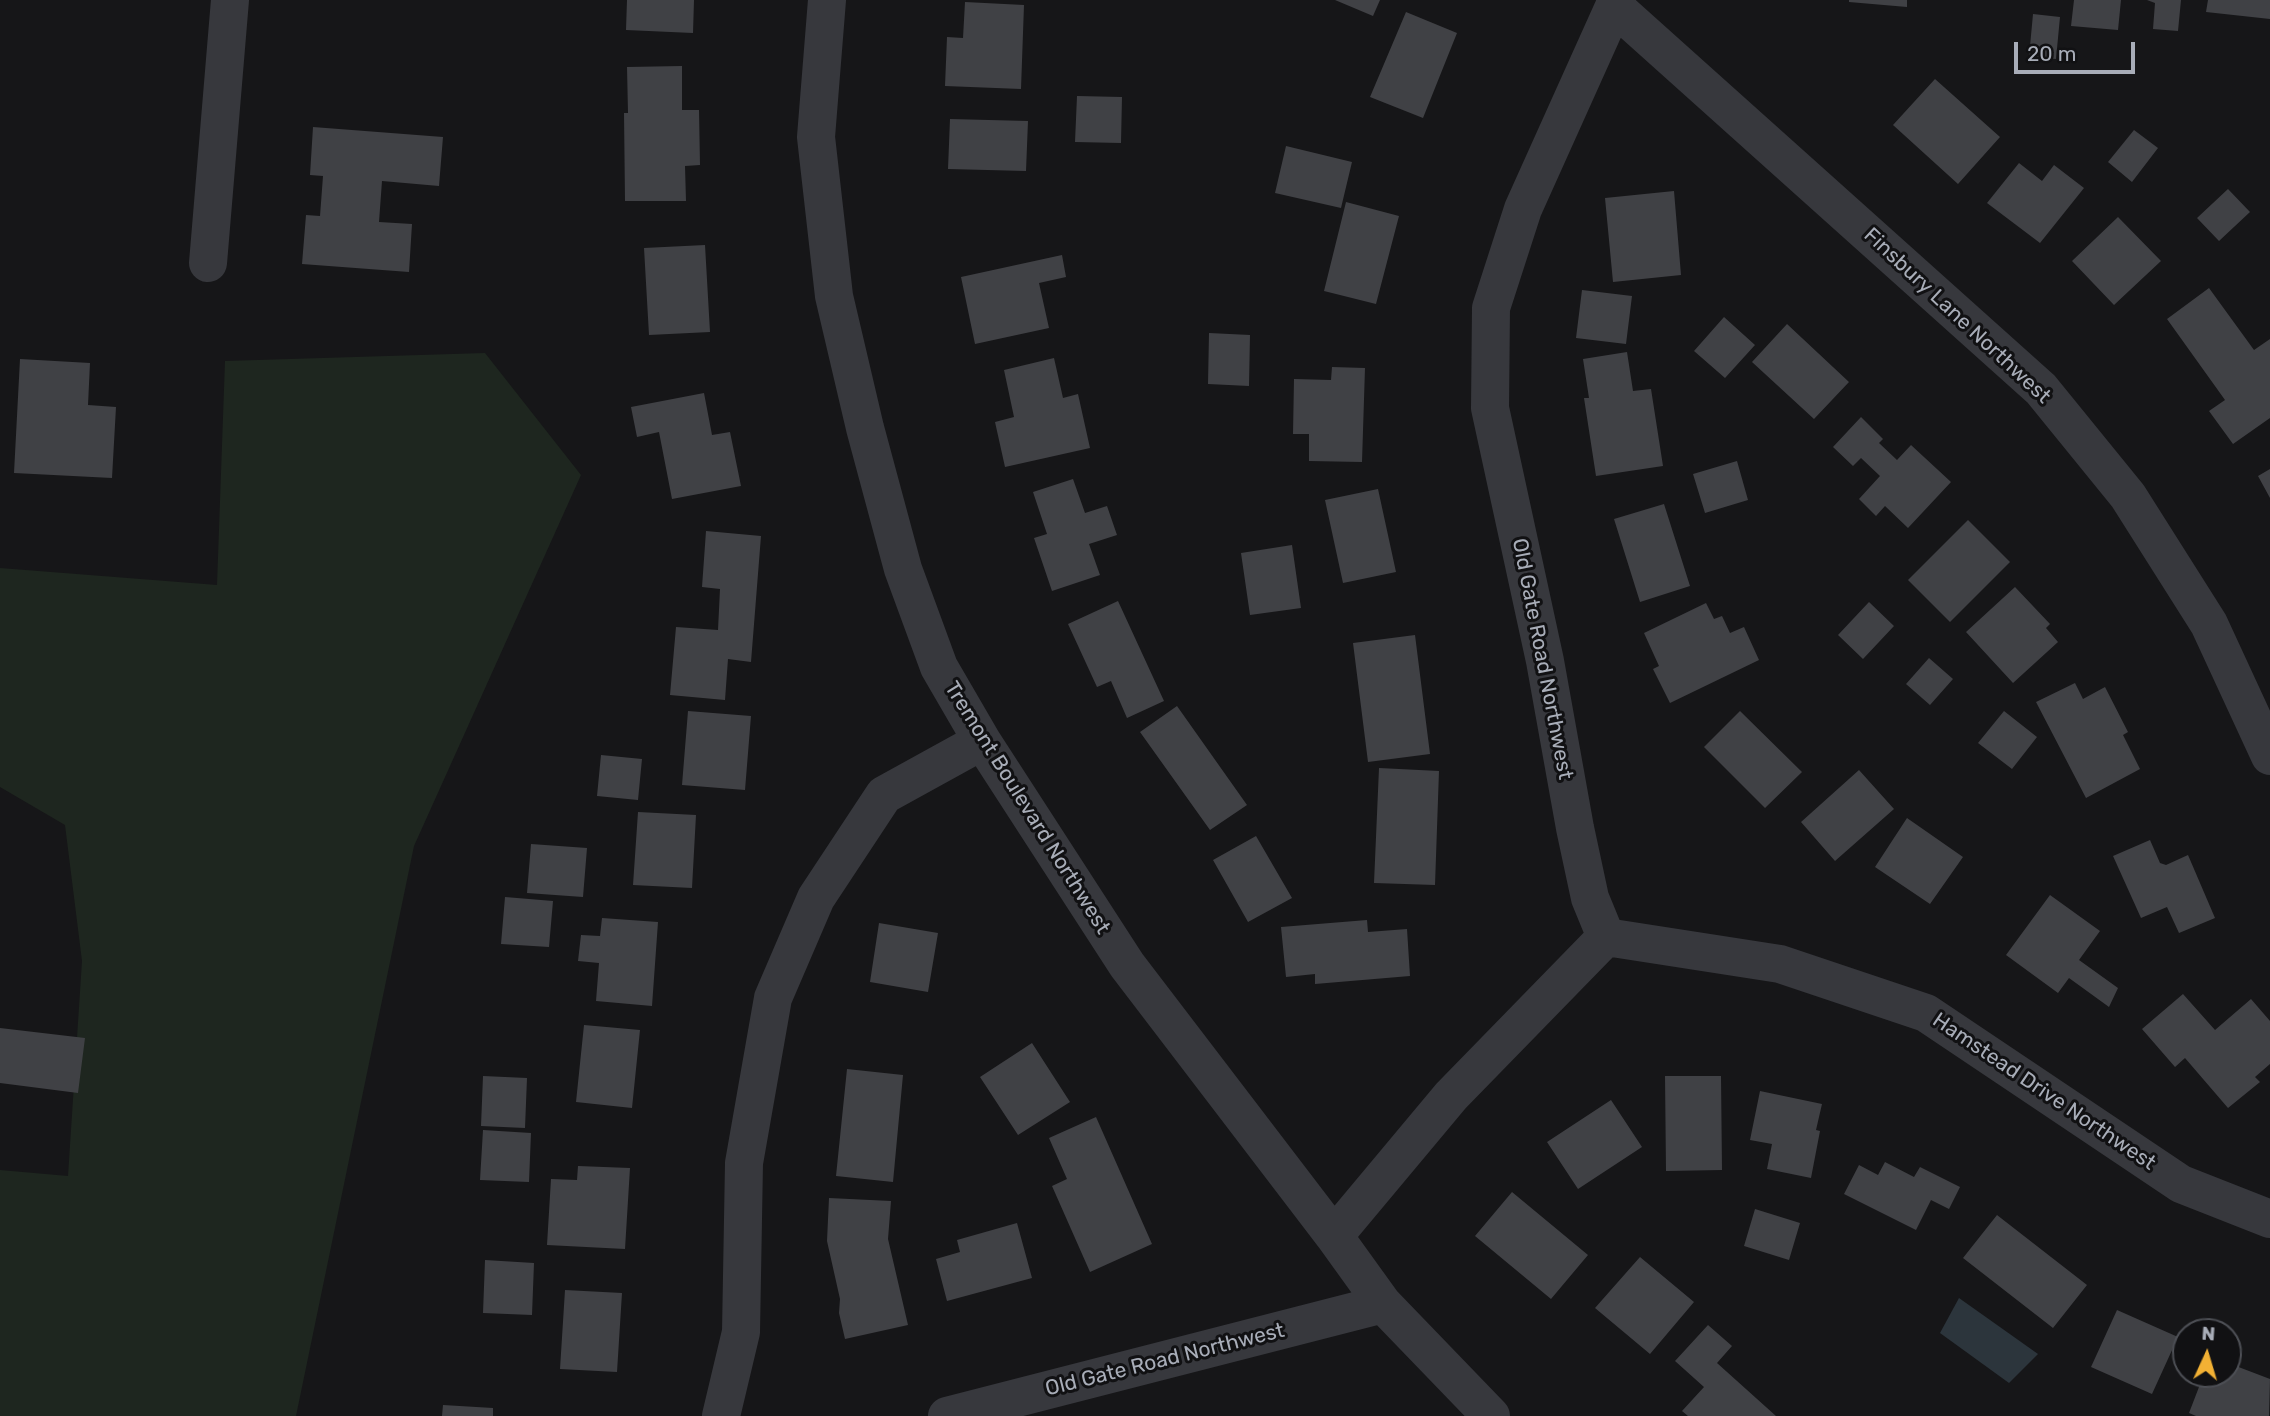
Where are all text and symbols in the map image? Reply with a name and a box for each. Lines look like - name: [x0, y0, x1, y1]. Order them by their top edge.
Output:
- scale bar: [2018, 28, 2139, 72]
- text: 20 m: [2027, 41, 2076, 66]
- street label: Finsbury Lane Northwest: [1858, 223, 2056, 409]
- street label: Old Gate Road Northwest: [1506, 536, 1578, 782]
- street label: Tremont Boulevard Northwest: [939, 677, 1115, 939]
- street label: Hamstead Drive Northwest: [1928, 1008, 2160, 1176]
- street label: Old Gate Road Northwest: [1043, 1318, 1287, 1402]
- north arrow: [2172, 1318, 2242, 1388]
- text: N: [2201, 1322, 2216, 1345]

